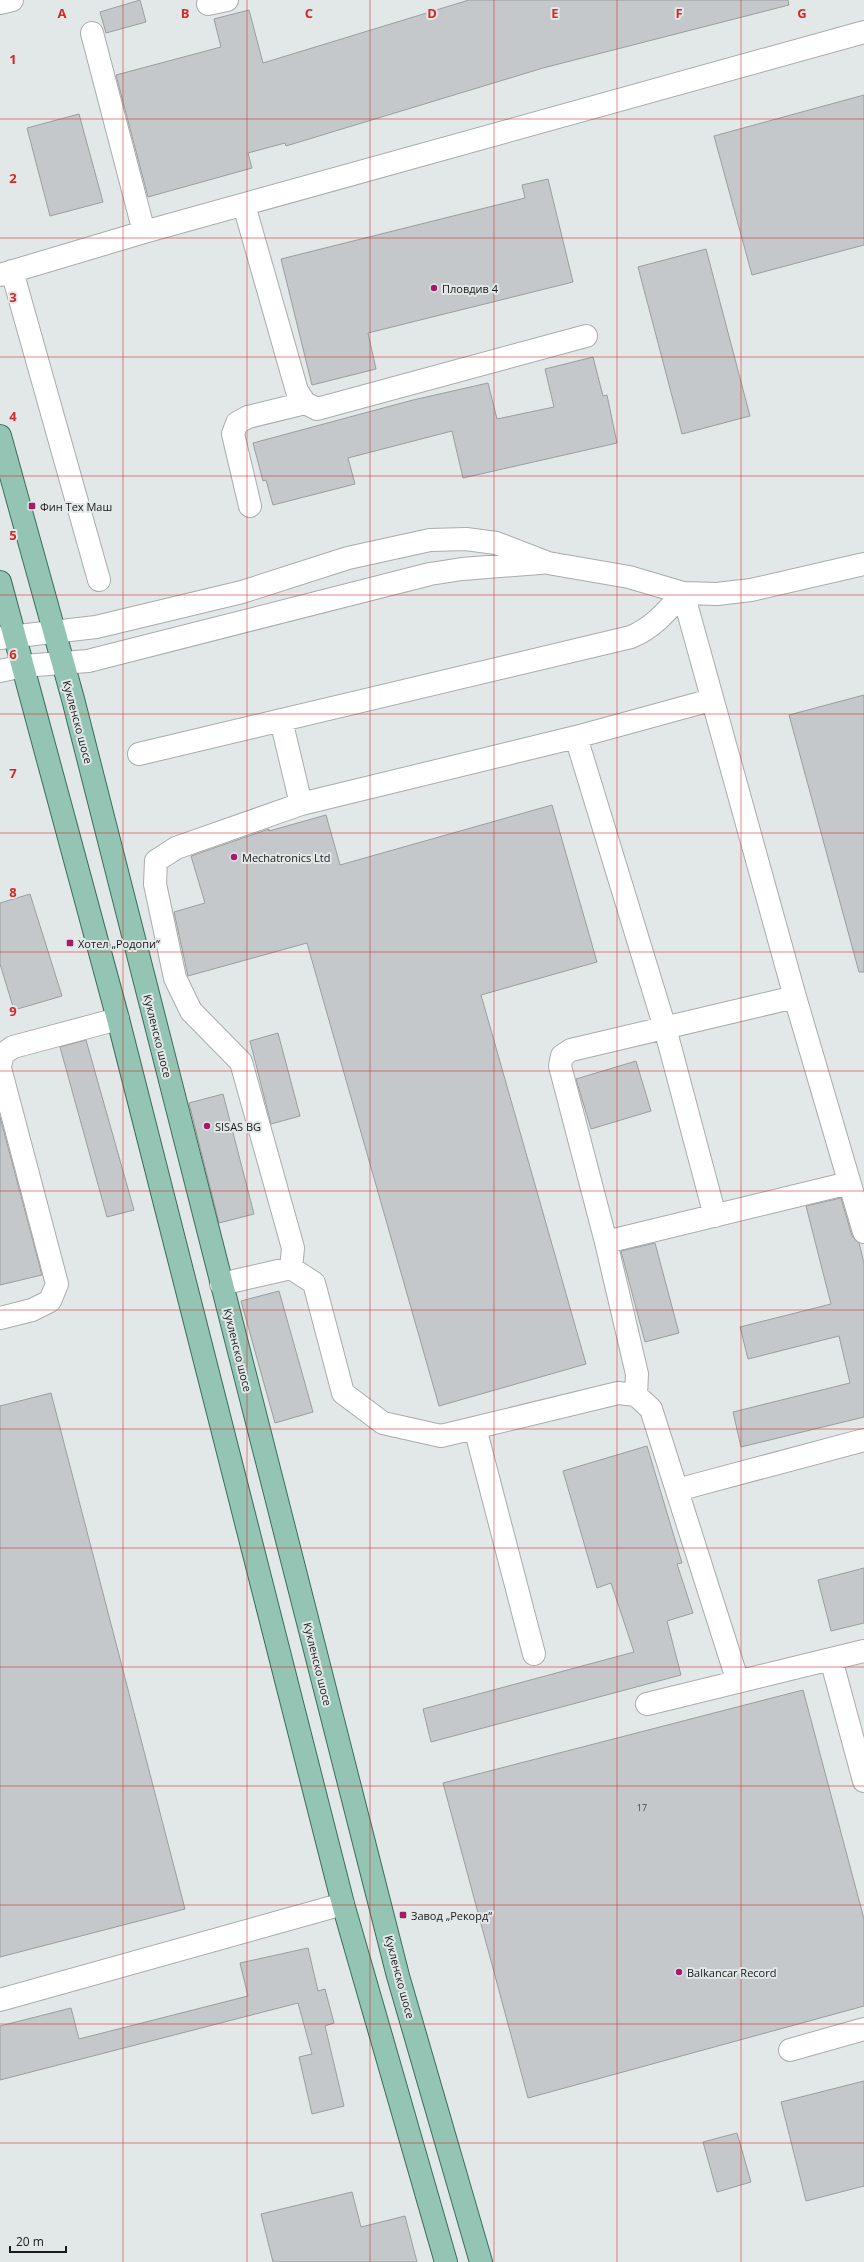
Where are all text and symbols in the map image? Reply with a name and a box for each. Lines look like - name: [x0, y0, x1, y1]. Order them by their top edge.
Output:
- text: A: [58, 4, 67, 22]
- text: B: [181, 4, 190, 22]
- text: C: [305, 4, 313, 22]
- text: D: [427, 4, 437, 22]
- text: E: [551, 4, 559, 22]
- text: F: [675, 4, 683, 22]
- text: G: [797, 4, 807, 22]
- text: 1: [9, 50, 17, 68]
- text: 2: [9, 169, 17, 187]
- place label: Пловдив 4: [442, 281, 499, 296]
- marker: Пловдив 4: [429, 283, 439, 293]
- text: 3: [9, 288, 17, 306]
- text: 4: [9, 407, 17, 425]
- place label: Фин Тех Маш: [40, 499, 112, 514]
- marker: Фин Тех Маш: [27, 501, 37, 511]
- text: 5: [9, 526, 17, 544]
- text: 6: [9, 645, 17, 663]
- street label: Кукленско шосе: [60, 679, 96, 765]
- text: 7: [9, 764, 17, 782]
- place label: Mechatronics Ltd: [242, 850, 331, 865]
- marker: Mechatronics Ltd: [229, 852, 239, 862]
- text: 8: [9, 883, 17, 901]
- place label: Хотел „Родопи“: [78, 936, 160, 951]
- marker: Хотел „Родопи“: [65, 938, 75, 948]
- street label: Кукленско шосе: [140, 993, 176, 1079]
- text: 9: [9, 1002, 17, 1020]
- place label: SISAS BG: [215, 1119, 261, 1134]
- marker: SISAS BG: [202, 1121, 212, 1131]
- street label: Кукленско шосе: [220, 1307, 256, 1393]
- street label: Кукленско шосе: [300, 1621, 336, 1707]
- house number: 17: [637, 1801, 647, 1814]
- place label: Завод „Рекорд“: [411, 1908, 492, 1923]
- marker: Завод „Рекорд“: [398, 1910, 408, 1920]
- street label: Кукленско шосе: [382, 1934, 418, 2020]
- place label: Balkancar Record: [687, 1965, 776, 1980]
- marker: Balkancar Record: [674, 1967, 684, 1977]
- scale bar: [10, 2228, 66, 2254]
- text: 20 m: [16, 2233, 44, 2250]

